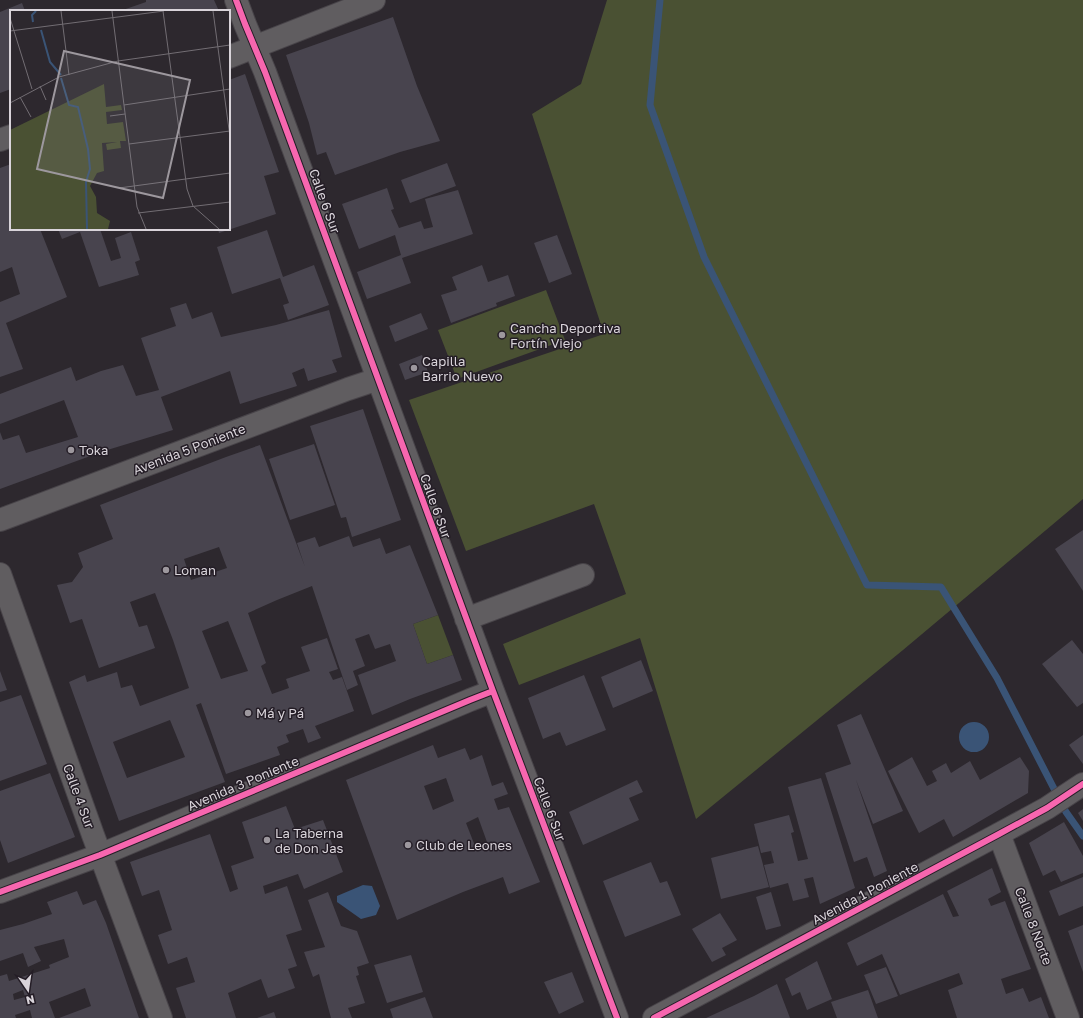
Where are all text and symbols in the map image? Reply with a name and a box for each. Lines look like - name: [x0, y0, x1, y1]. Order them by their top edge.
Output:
- inset map: [10, 10, 230, 230]
- street label: Calle 6 Sur: [306, 167, 344, 235]
- place label: Cancha Deportiva Fortín Viejo: [510, 320, 621, 351]
- marker: Cancha Deportiva Fortín Viejo: [497, 330, 507, 340]
- place label: Capilla Barrio Nuevo: [422, 353, 503, 384]
- marker: Capilla Barrio Nuevo: [409, 363, 419, 373]
- street label: Avenida 5 Poniente: [131, 420, 247, 478]
- place label: Toka: [79, 442, 108, 458]
- marker: Toka: [66, 445, 76, 455]
- street label: Calle 6 Sur: [417, 472, 455, 540]
- place label: Loman: [174, 562, 216, 578]
- marker: Loman: [161, 565, 171, 575]
- place label: Má y Pá: [256, 705, 304, 721]
- marker: Má y Pá: [243, 708, 253, 718]
- street label: Avenida 3 Poniente: [185, 752, 301, 814]
- street label: Calle 4 Sur: [60, 761, 98, 831]
- street label: Calle 6 Sur: [530, 775, 570, 843]
- place label: La Taberna de Don Jas: [275, 825, 343, 856]
- marker: La Taberna de Don Jas: [262, 835, 272, 845]
- place label: Club de Leones: [416, 837, 512, 853]
- marker: Club de Leones: [403, 840, 413, 850]
- street label: Avenida 1 Poniente: [809, 858, 921, 928]
- street label: Calle 8 Norte: [1012, 885, 1056, 967]
- north arrow: [8, 970, 48, 1010]
- text: N: [25, 993, 36, 1008]

